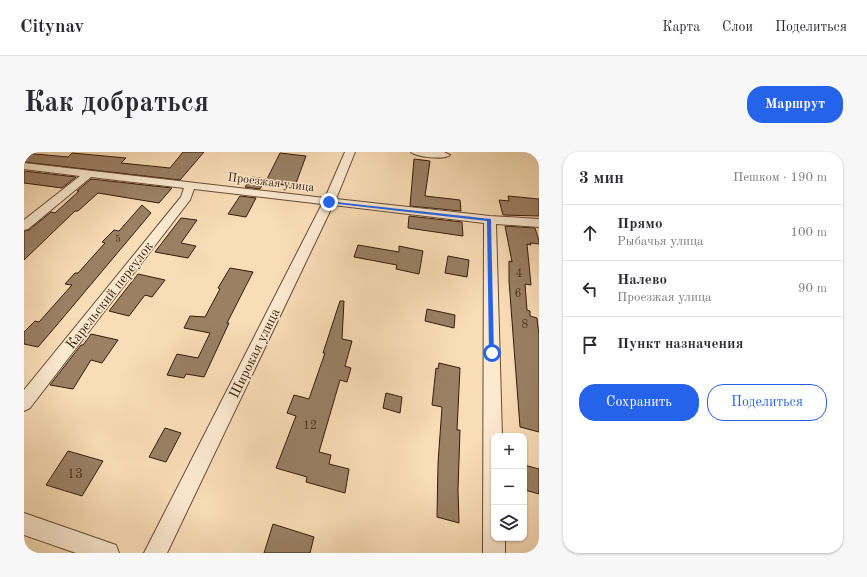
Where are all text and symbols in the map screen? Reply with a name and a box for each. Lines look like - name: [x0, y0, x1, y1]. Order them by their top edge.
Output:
- text: Citynav: [20, 18, 84, 37]
- text: Карта: [662, 20, 700, 34]
- text: Слои: [722, 20, 753, 34]
- text: Поделиться: [775, 20, 847, 34]
- button: Маршрут: [747, 86, 843, 123]
- text: Как добраться: [24, 90, 209, 118]
- text: 3 мин: [579, 170, 624, 187]
- text: Пешком · 190 m: [733, 171, 827, 184]
- street label: Проезжая улица: [227, 172, 315, 194]
- route end: [320, 193, 338, 211]
- text: Прямо: [617, 217, 663, 232]
- icon: ahead: [579, 222, 601, 244]
- text: 100 m: [790, 226, 827, 239]
- house number: 5: [115, 234, 121, 244]
- text: Рыбачья улица: [617, 235, 704, 248]
- street label: Карельский переулок: [64, 239, 156, 352]
- house number: 4: [516, 268, 523, 280]
- text: Налево: [617, 273, 667, 288]
- icon: left: [579, 278, 601, 300]
- text: 90 m: [798, 282, 827, 295]
- house number: 6: [515, 288, 522, 300]
- text: Проезжая улица: [617, 291, 711, 304]
- street label: Широкая улица: [227, 306, 283, 401]
- house number: 8: [522, 319, 529, 331]
- icon: arrive: [579, 334, 601, 356]
- text: Пункт назначения: [617, 337, 744, 352]
- route start: [483, 344, 501, 362]
- button: Сохранить: [579, 384, 699, 421]
- button: Поделиться: [707, 384, 827, 421]
- house number: 12: [303, 420, 317, 432]
- map controls: [491, 433, 527, 541]
- button: +: [491, 433, 527, 469]
- house number: 13: [67, 467, 83, 481]
- button: −: [491, 469, 527, 505]
- button: layers: [491, 505, 527, 541]

